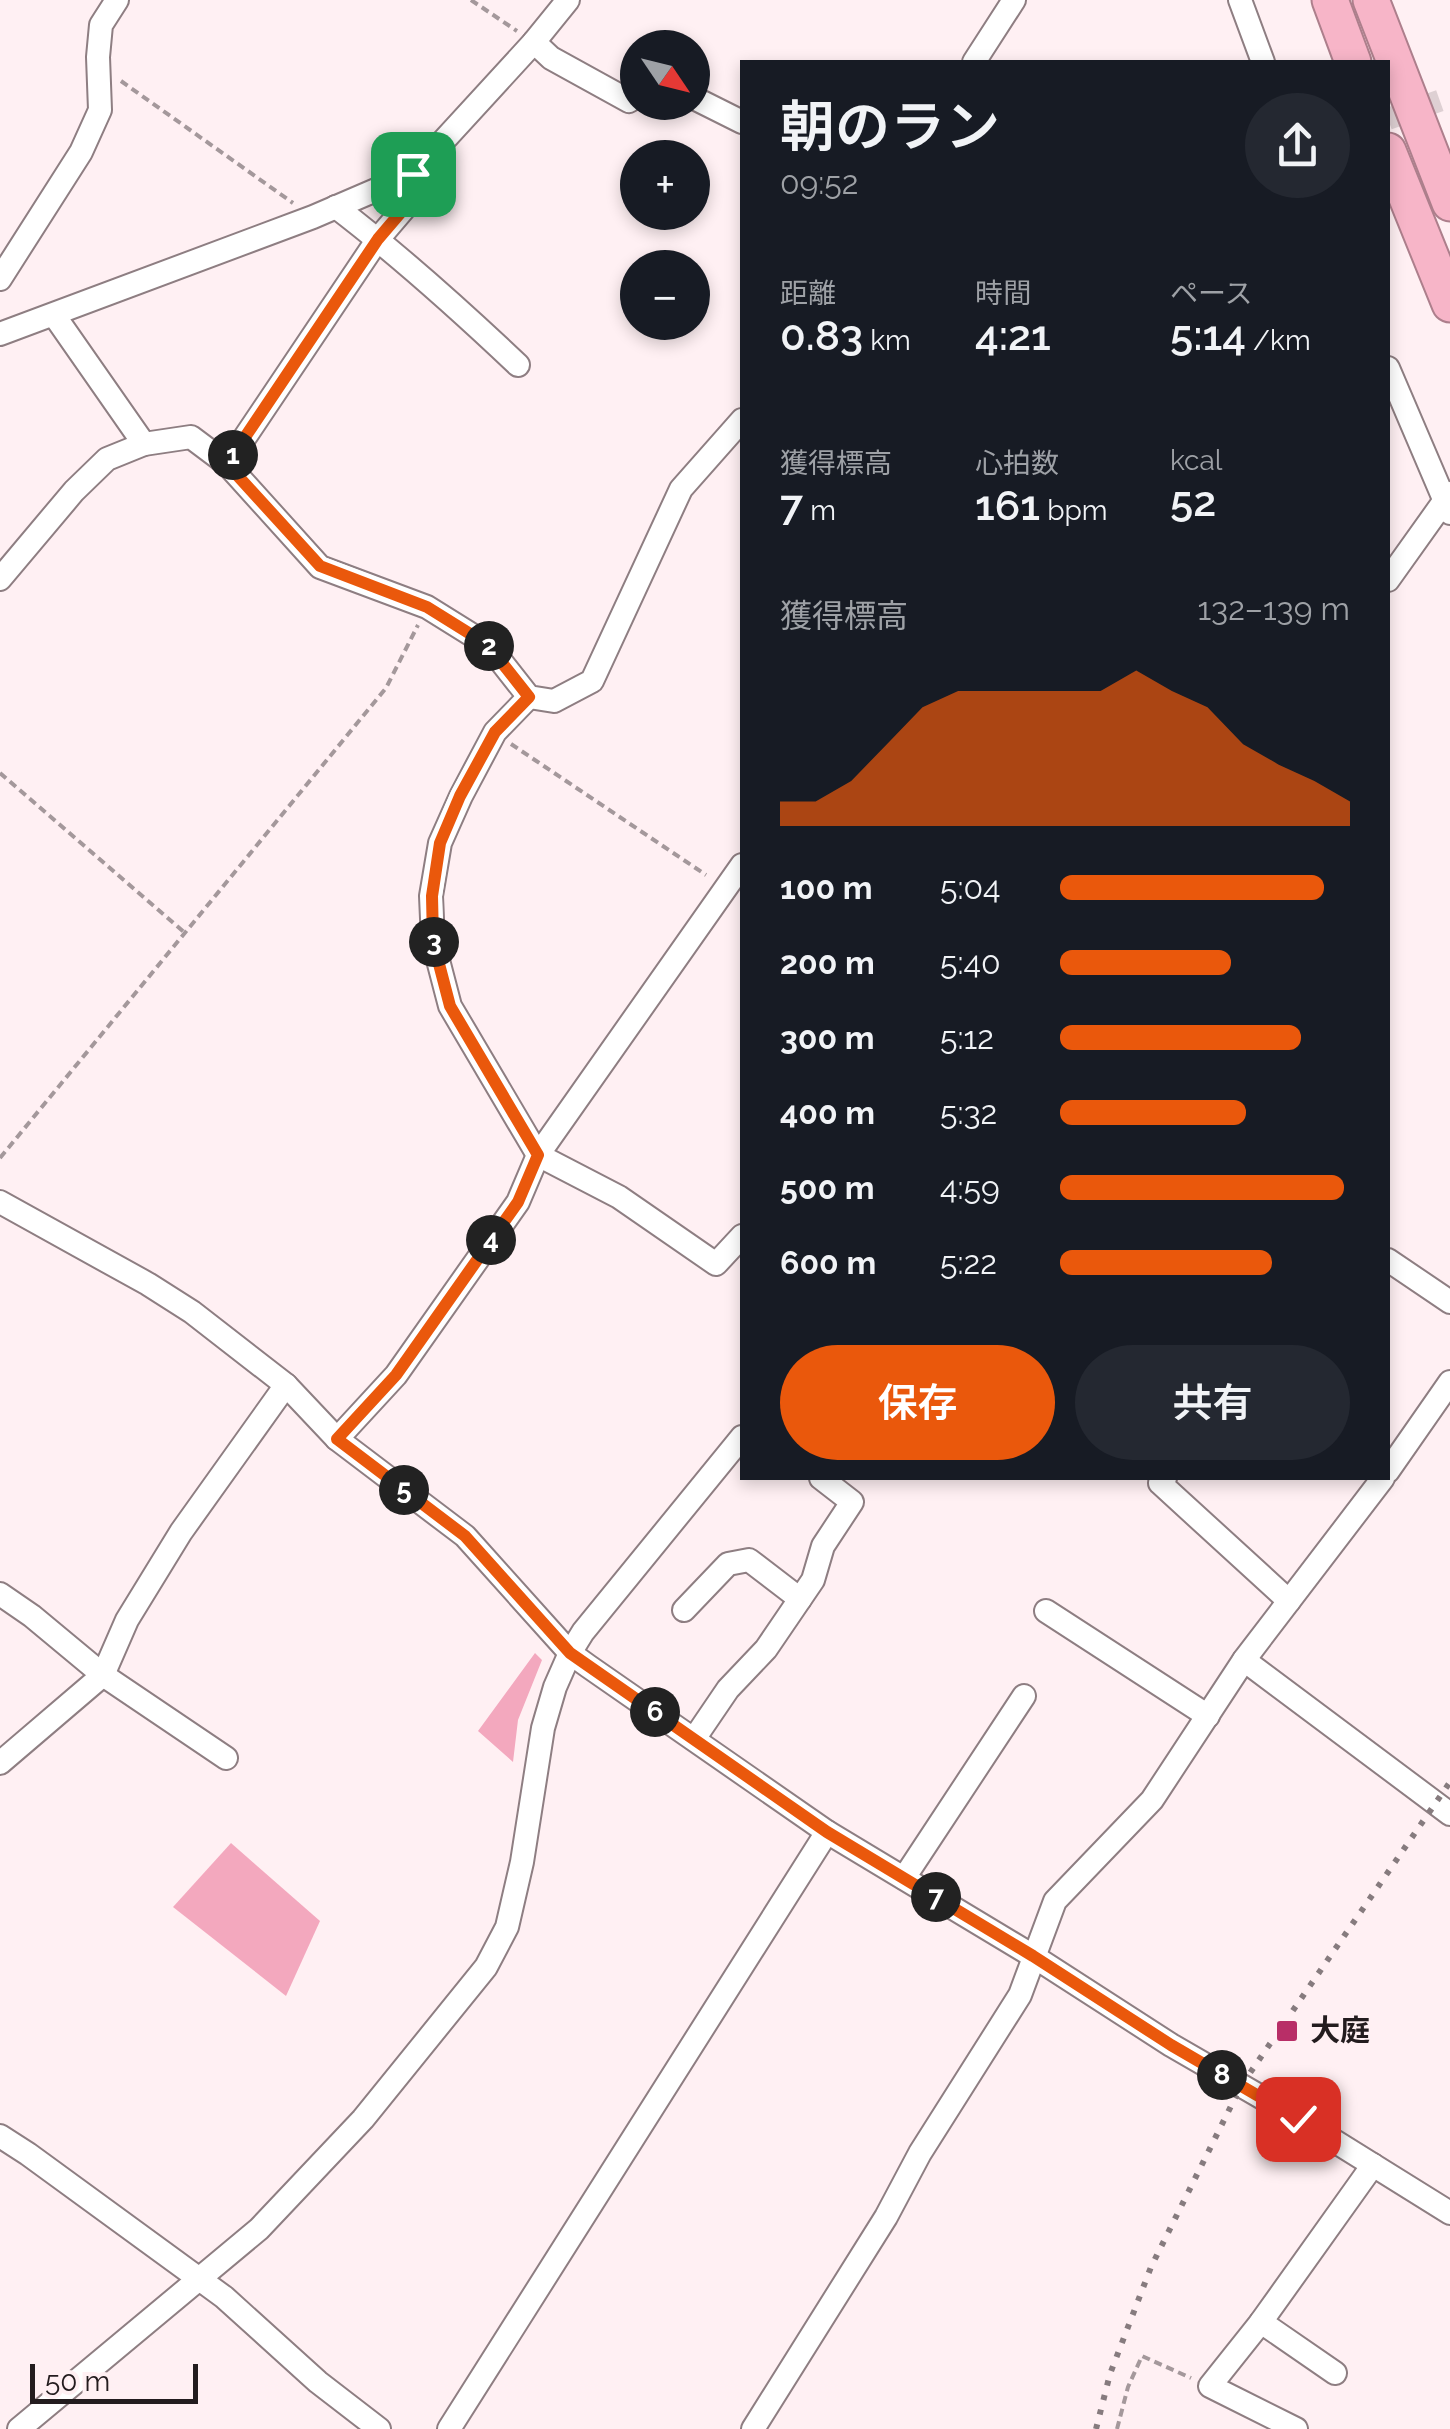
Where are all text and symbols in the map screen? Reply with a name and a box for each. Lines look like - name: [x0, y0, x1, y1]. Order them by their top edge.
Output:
- north arrow: [620, 30, 710, 120]
- map controls: [620, 30, 710, 340]
- button: share: [1245, 93, 1350, 198]
- text: 朝のラン: [780, 94, 1000, 159]
- pin: [371, 132, 456, 217]
- button: +: [620, 140, 710, 230]
- icon: arrive: [386, 147, 441, 202]
- text: 09:52: [780, 164, 858, 201]
- button: −: [620, 250, 710, 340]
- text: 距離: [780, 277, 836, 310]
- text: 時間: [975, 277, 1031, 310]
- text: ペース: [1170, 277, 1253, 310]
- text: 0.83: [780, 311, 863, 360]
- text: 4:21: [975, 311, 1051, 360]
- text: 5:14: [1170, 311, 1246, 360]
- text: km: [863, 324, 911, 357]
- text: /km: [1246, 324, 1311, 357]
- pin: 1: [208, 430, 258, 480]
- text: 1: [226, 438, 240, 471]
- text: kcal: [1170, 444, 1222, 477]
- text: 獲得標高: [780, 447, 892, 480]
- text: 心拍数: [975, 447, 1059, 480]
- text: 52: [1170, 477, 1216, 526]
- text: 7: [780, 481, 803, 530]
- text: 161: [975, 481, 1040, 530]
- text: m: [803, 494, 836, 527]
- text: bpm: [1040, 494, 1108, 527]
- text: 132–139 m: [1197, 590, 1350, 627]
- text: 獲得標高: [780, 597, 908, 634]
- pin: 2: [464, 621, 514, 671]
- text: 2: [481, 629, 497, 662]
- text: 100 m: [780, 869, 873, 906]
- text: 5:04: [940, 869, 1001, 906]
- pin: 3: [409, 917, 459, 967]
- text: 3: [426, 925, 442, 958]
- text: 200 m: [780, 944, 875, 981]
- text: 5:40: [940, 944, 1001, 981]
- text: 300 m: [780, 1019, 875, 1056]
- text: 5:12: [940, 1019, 994, 1056]
- text: 400 m: [780, 1094, 875, 1131]
- text: 5:32: [940, 1094, 997, 1131]
- text: 500 m: [780, 1169, 875, 1206]
- text: 4:59: [940, 1169, 1000, 1206]
- pin: 4: [466, 1215, 516, 1265]
- text: 4: [483, 1223, 499, 1256]
- text: 600 m: [780, 1244, 876, 1281]
- text: 5:22: [940, 1244, 997, 1281]
- button: 保存: [780, 1345, 1055, 1460]
- button: 共有: [1075, 1345, 1350, 1460]
- pin: 5: [379, 1465, 429, 1515]
- text: 5: [396, 1473, 412, 1506]
- pin: 6: [630, 1687, 680, 1737]
- text: 6: [647, 1695, 664, 1728]
- pin: 7: [911, 1872, 961, 1922]
- text: 7: [928, 1880, 944, 1913]
- place label: 大庭: [1310, 2013, 1370, 2048]
- marker: 大庭: [1274, 2018, 1300, 2044]
- pin: 8: [1197, 2050, 1247, 2100]
- text: 8: [1214, 2058, 1230, 2091]
- pin: [1256, 2077, 1341, 2162]
- icon: check: [1271, 2092, 1326, 2147]
- scale bar: [30, 2359, 198, 2404]
- text: 50 m: [45, 2365, 110, 2398]

